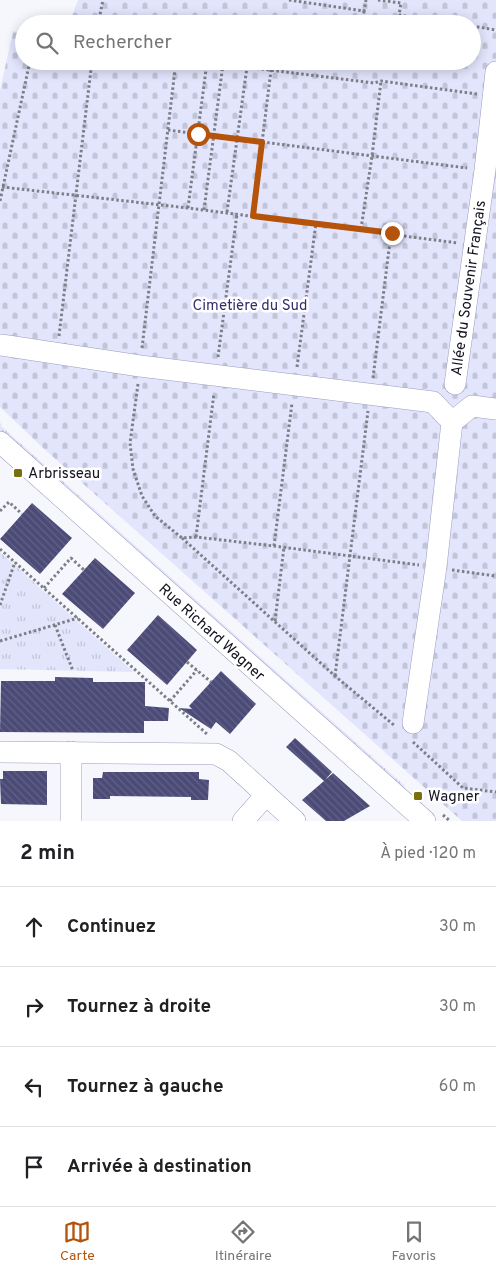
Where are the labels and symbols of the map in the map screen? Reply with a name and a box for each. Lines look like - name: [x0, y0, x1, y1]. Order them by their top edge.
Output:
- route start: [187, 123, 210, 146]
- street label: Allée du Souvenir Français: [448, 199, 491, 377]
- route end: [381, 222, 404, 245]
- park label: Cimetière du Sud: [193, 297, 307, 316]
- place label: Arbrisseau: [28, 465, 100, 484]
- marker: Arbrisseau: [12, 467, 24, 479]
- street label: Rue Richard Wagner: [154, 580, 268, 686]
- place label: Wagner: [428, 788, 480, 807]
- marker: Wagner: [412, 790, 424, 802]

